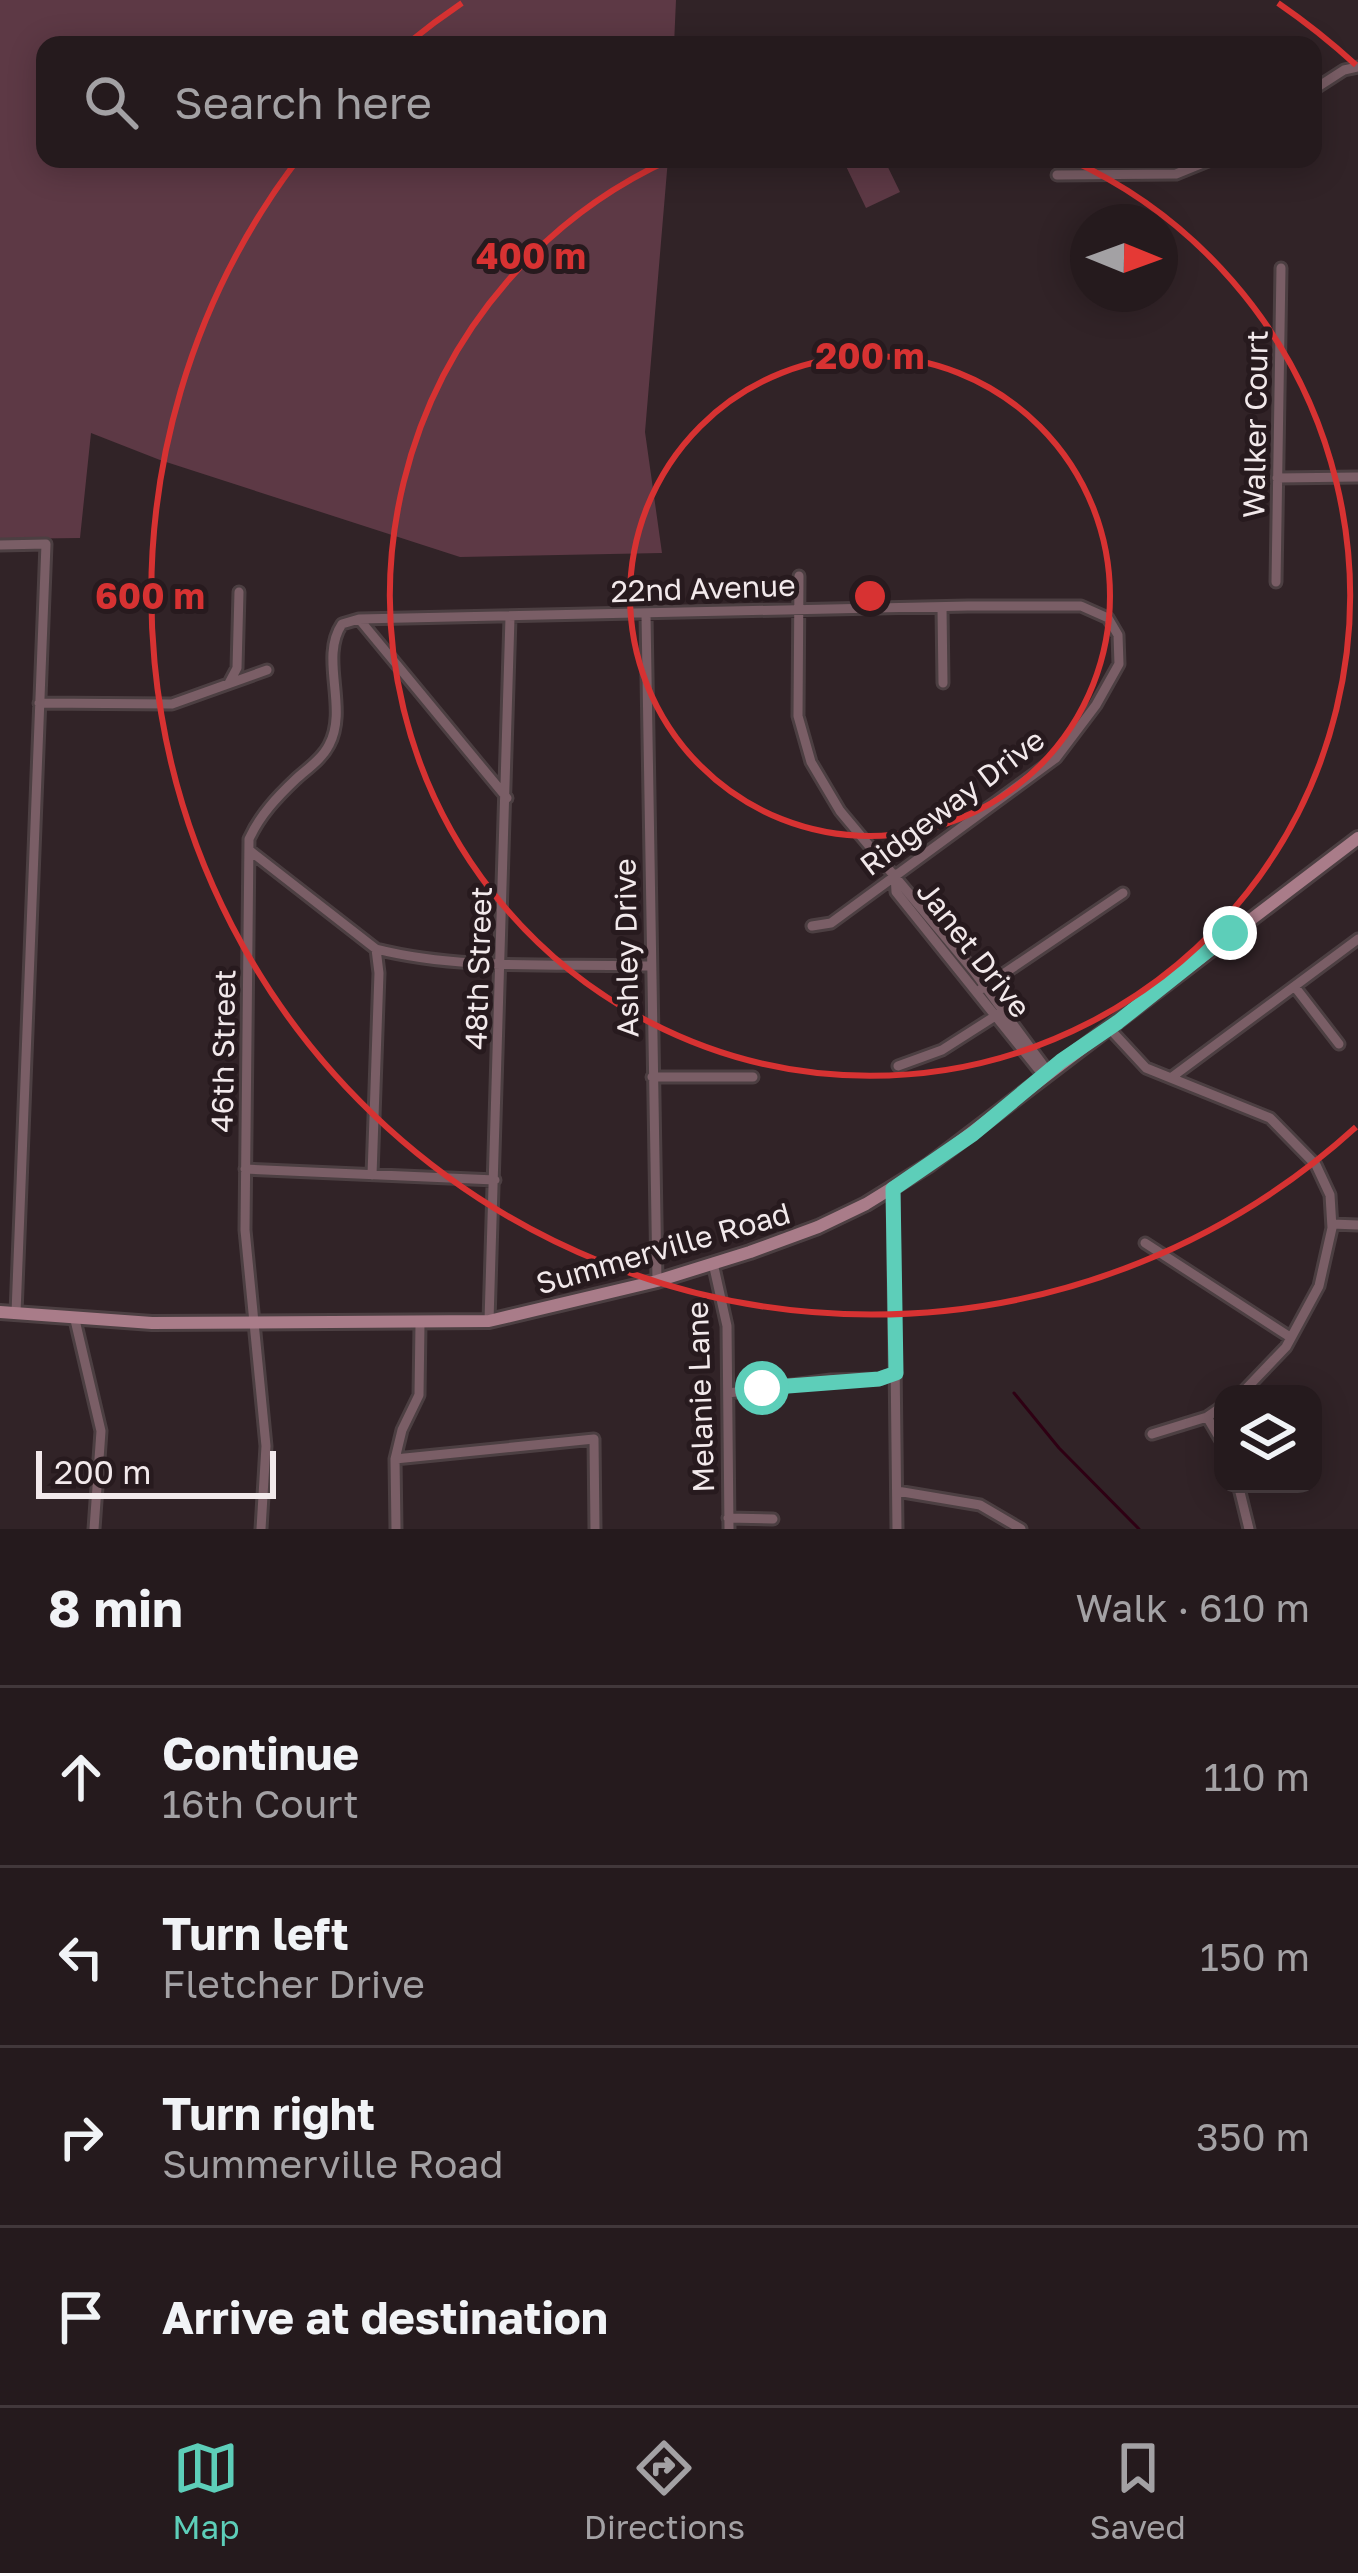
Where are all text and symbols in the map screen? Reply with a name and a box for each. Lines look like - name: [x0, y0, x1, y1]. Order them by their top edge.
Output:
- search box: [36, 36, 1322, 168]
- icon: search: [78, 69, 144, 135]
- text: Search here: [174, 75, 432, 129]
- north arrow: [1070, 204, 1178, 312]
- text: 400 m: [476, 234, 586, 277]
- street label: Walker Court: [1235, 330, 1275, 518]
- text: 200 m: [815, 334, 925, 377]
- street label: 22nd Avenue: [610, 567, 796, 609]
- text: 600 m: [95, 574, 205, 617]
- centre of rings: [849, 575, 891, 617]
- street label: Ridgeway Drive: [853, 721, 1051, 883]
- street label: Ashley Drive: [606, 858, 646, 1038]
- street label: Janet Drive: [910, 874, 1038, 1024]
- street label: 48th Street: [457, 886, 499, 1050]
- route end: [1203, 906, 1257, 960]
- street label: 46th Street: [204, 969, 242, 1133]
- street label: Summerville Road: [532, 1195, 794, 1301]
- street label: Melanie Lane: [679, 1301, 721, 1493]
- route start: [735, 1361, 789, 1415]
- map controls: [1214, 1385, 1322, 1493]
- button: layers: [1214, 1385, 1322, 1493]
- scale bar: [36, 1445, 276, 1498]
- text: 200 m: [54, 1452, 152, 1491]
- text: 8 min: [48, 1577, 183, 1638]
- text: Walk · 610 m: [1075, 1584, 1310, 1631]
- text: Continue: [162, 1726, 359, 1780]
- icon: ahead: [48, 1744, 114, 1810]
- text: 110 m: [1204, 1753, 1310, 1800]
- text: 16th Court: [162, 1780, 359, 1827]
- text: Turn left: [162, 1906, 349, 1960]
- icon: left: [48, 1924, 114, 1990]
- text: 150 m: [1200, 1933, 1310, 1980]
- text: Fletcher Drive: [162, 1960, 425, 2007]
- text: Turn right: [162, 2086, 375, 2140]
- icon: right: [48, 2104, 114, 2170]
- text: 350 m: [1196, 2113, 1310, 2160]
- text: Summerville Road: [162, 2140, 503, 2187]
- icon: arrive: [48, 2284, 114, 2350]
- text: Arrive at destination: [162, 2290, 608, 2344]
- tab: Map: [172, 2435, 240, 2546]
- tab: Directions: [584, 2435, 745, 2546]
- tab: Saved: [1089, 2435, 1186, 2546]

